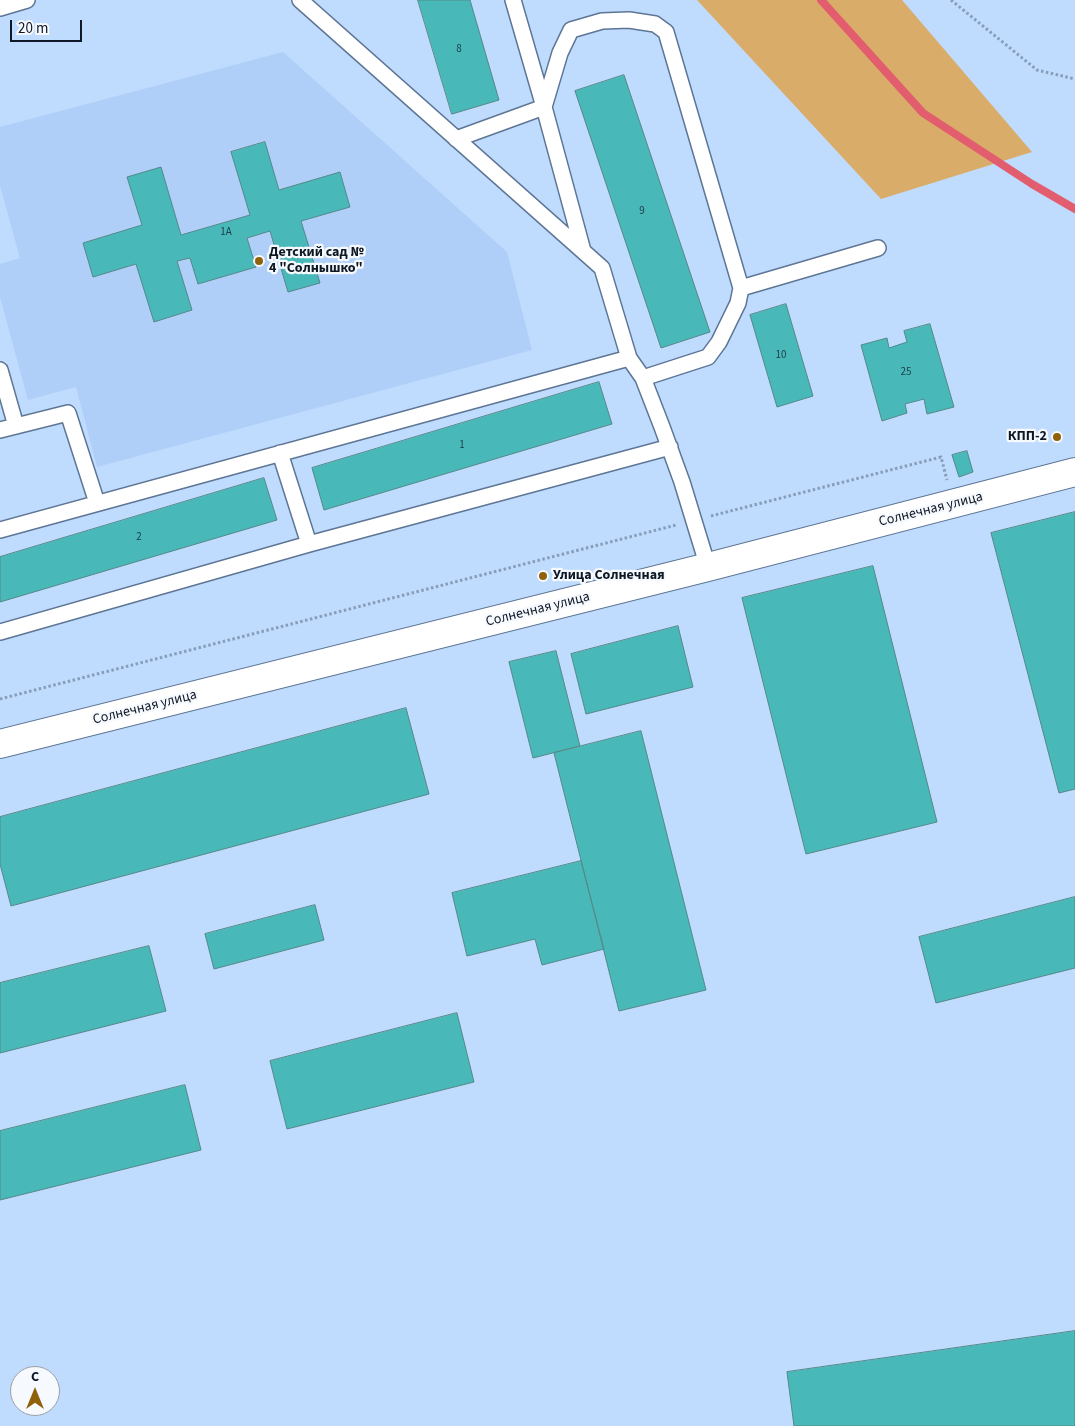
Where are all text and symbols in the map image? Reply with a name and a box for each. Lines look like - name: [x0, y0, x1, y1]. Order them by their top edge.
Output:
- scale bar: [12, 10, 85, 42]
- text: 20 m: [18, 18, 48, 39]
- house number: 8: [456, 43, 462, 57]
- house number: 9: [639, 205, 645, 219]
- house number: 1А: [220, 226, 232, 240]
- place label: Детский сад № 4 "Солнышко": [269, 245, 364, 278]
- marker: Детский сад № 4 "Солнышко": [253, 255, 265, 267]
- house number: 10: [776, 349, 786, 363]
- house number: 25: [901, 366, 911, 380]
- place label: КПП-2: [1008, 429, 1047, 445]
- marker: КПП-2: [1051, 431, 1063, 443]
- house number: 1: [459, 439, 465, 453]
- street label: Солнечная улица: [877, 489, 985, 531]
- house number: 2: [136, 531, 142, 545]
- place label: Улица Солнечная: [553, 568, 665, 584]
- marker: Улица Солнечная: [537, 570, 549, 582]
- street label: Солнечная улица: [484, 589, 592, 631]
- street label: Солнечная улица: [91, 687, 199, 729]
- north arrow: [10, 1366, 60, 1416]
- text: С: [31, 1367, 39, 1387]

